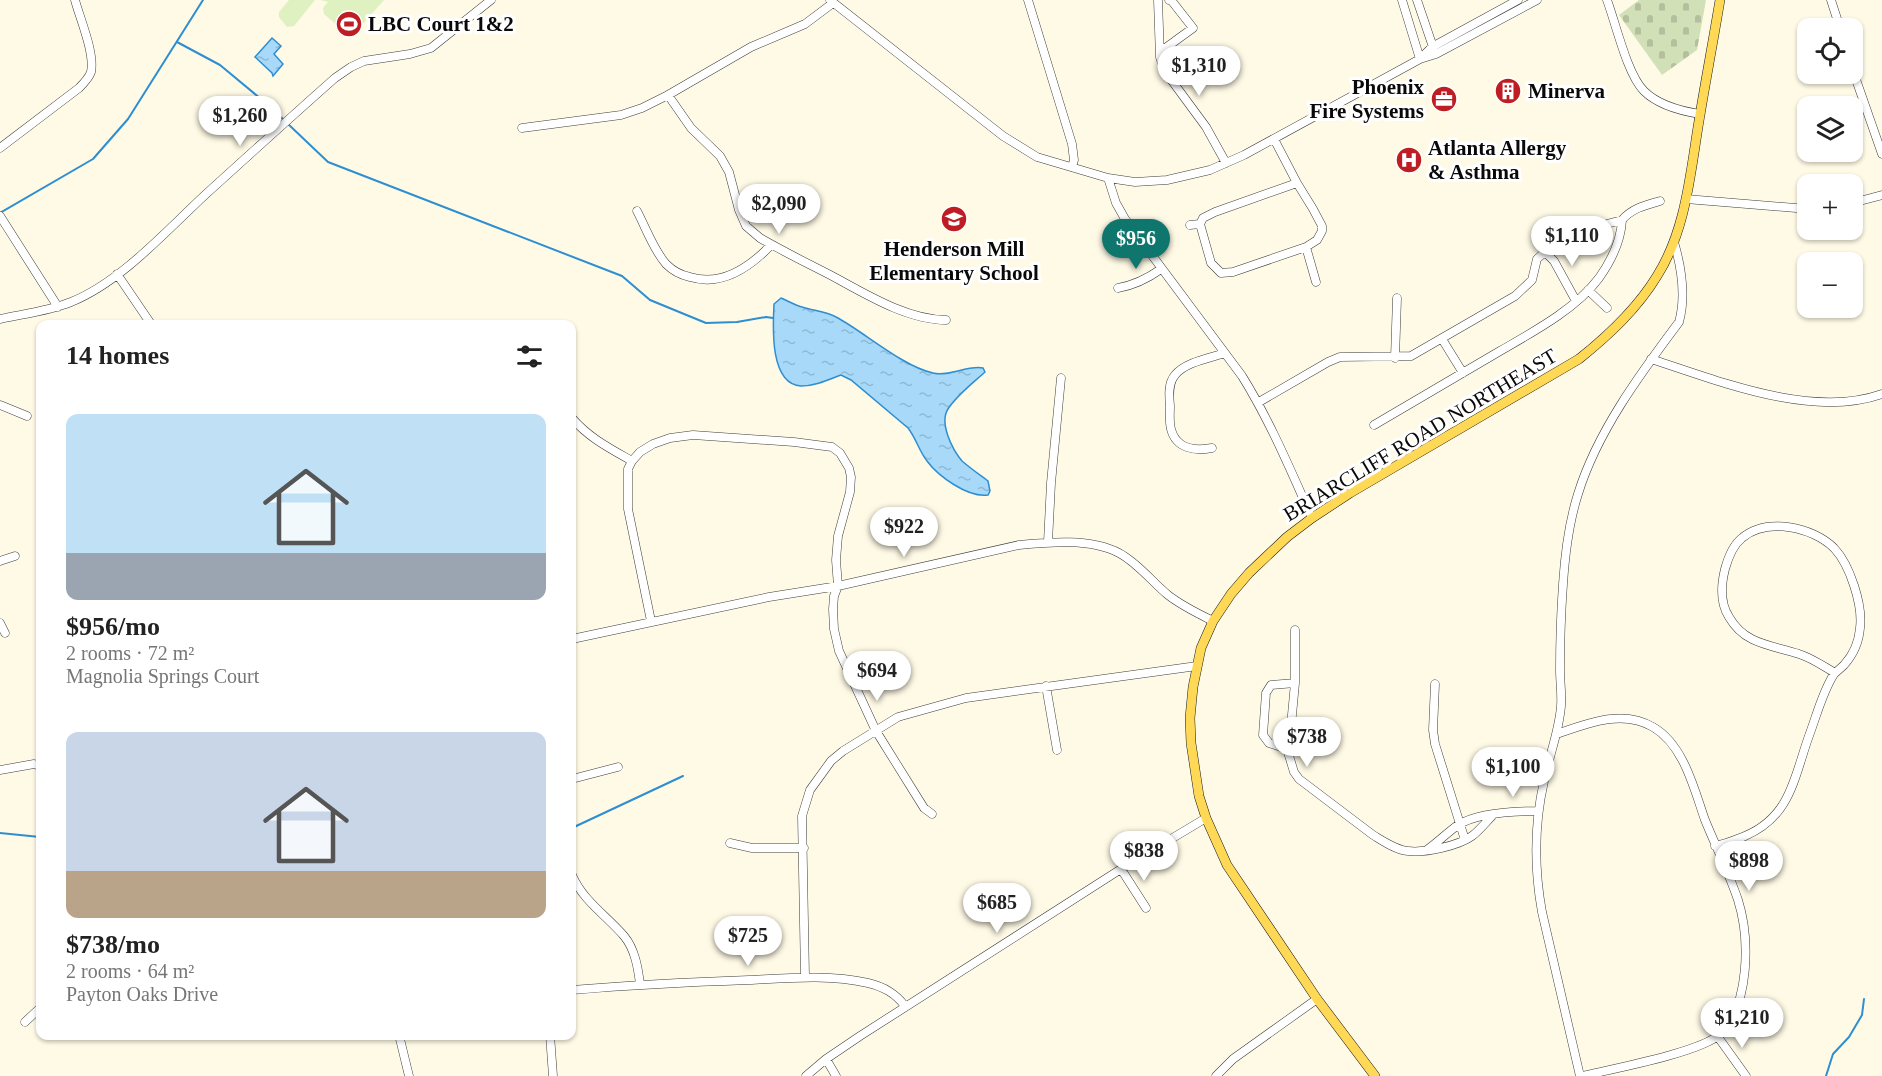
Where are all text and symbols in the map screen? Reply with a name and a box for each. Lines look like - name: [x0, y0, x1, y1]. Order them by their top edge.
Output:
- sports icon: LBC Court 1&2: [334, 9, 364, 39]
- place label: LBC Court 1&2: [368, 12, 514, 36]
- map controls: [1797, 18, 1863, 318]
- button: locate: [1797, 18, 1863, 84]
- pin: $1,310: [1150, 46, 1248, 97]
- text: $1,310: [1172, 54, 1227, 76]
- place label: Phoenix Fire Systems: [1309, 75, 1424, 123]
- building icon: Minerva: [1493, 76, 1523, 106]
- place label: Minerva: [1528, 79, 1605, 103]
- office icon: Phoenix Fire Systems: [1429, 84, 1459, 114]
- pin: $1,260: [191, 96, 289, 147]
- button: layers: [1797, 96, 1863, 162]
- text: $1,260: [213, 104, 268, 126]
- place label: Atlanta Allergy & Asthma: [1428, 136, 1567, 184]
- hospital icon: Atlanta Allergy & Asthma: [1394, 145, 1424, 175]
- button: +: [1797, 174, 1863, 240]
- pin: $2,090: [730, 184, 828, 235]
- text: $2,090: [752, 192, 807, 214]
- school or university icon: Henderson Mill Elementary School: [939, 204, 969, 234]
- pin: $1,110: [1523, 216, 1621, 267]
- pin: $956: [1100, 219, 1172, 270]
- text: $1,110: [1545, 224, 1599, 246]
- text: $956: [1116, 227, 1156, 249]
- place label: Henderson Mill Elementary School: [869, 237, 1039, 285]
- button: −: [1797, 252, 1863, 318]
- icon: filters: [513, 340, 546, 373]
- text: 14 homes: [66, 341, 169, 370]
- street label: BRIARCLIFF ROAD NORTHEAST: [1279, 344, 1561, 526]
- icon: home: [252, 453, 360, 561]
- pin: $922: [868, 507, 940, 558]
- text: $922: [884, 515, 924, 537]
- text: $956/mo: [66, 612, 160, 641]
- text: 2 rooms · 72 m²: [66, 642, 194, 664]
- pin: $694: [841, 651, 913, 702]
- text: $694: [857, 659, 897, 681]
- text: Magnolia Springs Court: [66, 665, 259, 687]
- pin: $738: [1271, 717, 1343, 768]
- text: $738: [1287, 725, 1327, 747]
- pin: $1,100: [1464, 747, 1562, 798]
- text: $1,100: [1486, 755, 1541, 777]
- icon: home: [252, 771, 360, 879]
- pin: $838: [1108, 831, 1180, 882]
- text: $838: [1124, 839, 1164, 861]
- pin: $898: [1713, 841, 1785, 892]
- text: $898: [1729, 849, 1769, 871]
- pin: $685: [961, 883, 1033, 934]
- text: $685: [977, 891, 1017, 913]
- pin: $725: [712, 916, 784, 967]
- text: $725: [728, 924, 768, 946]
- text: $738/mo: [66, 930, 160, 959]
- text: 2 rooms · 64 m²: [66, 960, 194, 982]
- text: Payton Oaks Drive: [66, 983, 218, 1005]
- pin: $1,210: [1693, 998, 1791, 1049]
- text: $1,210: [1715, 1006, 1770, 1028]

